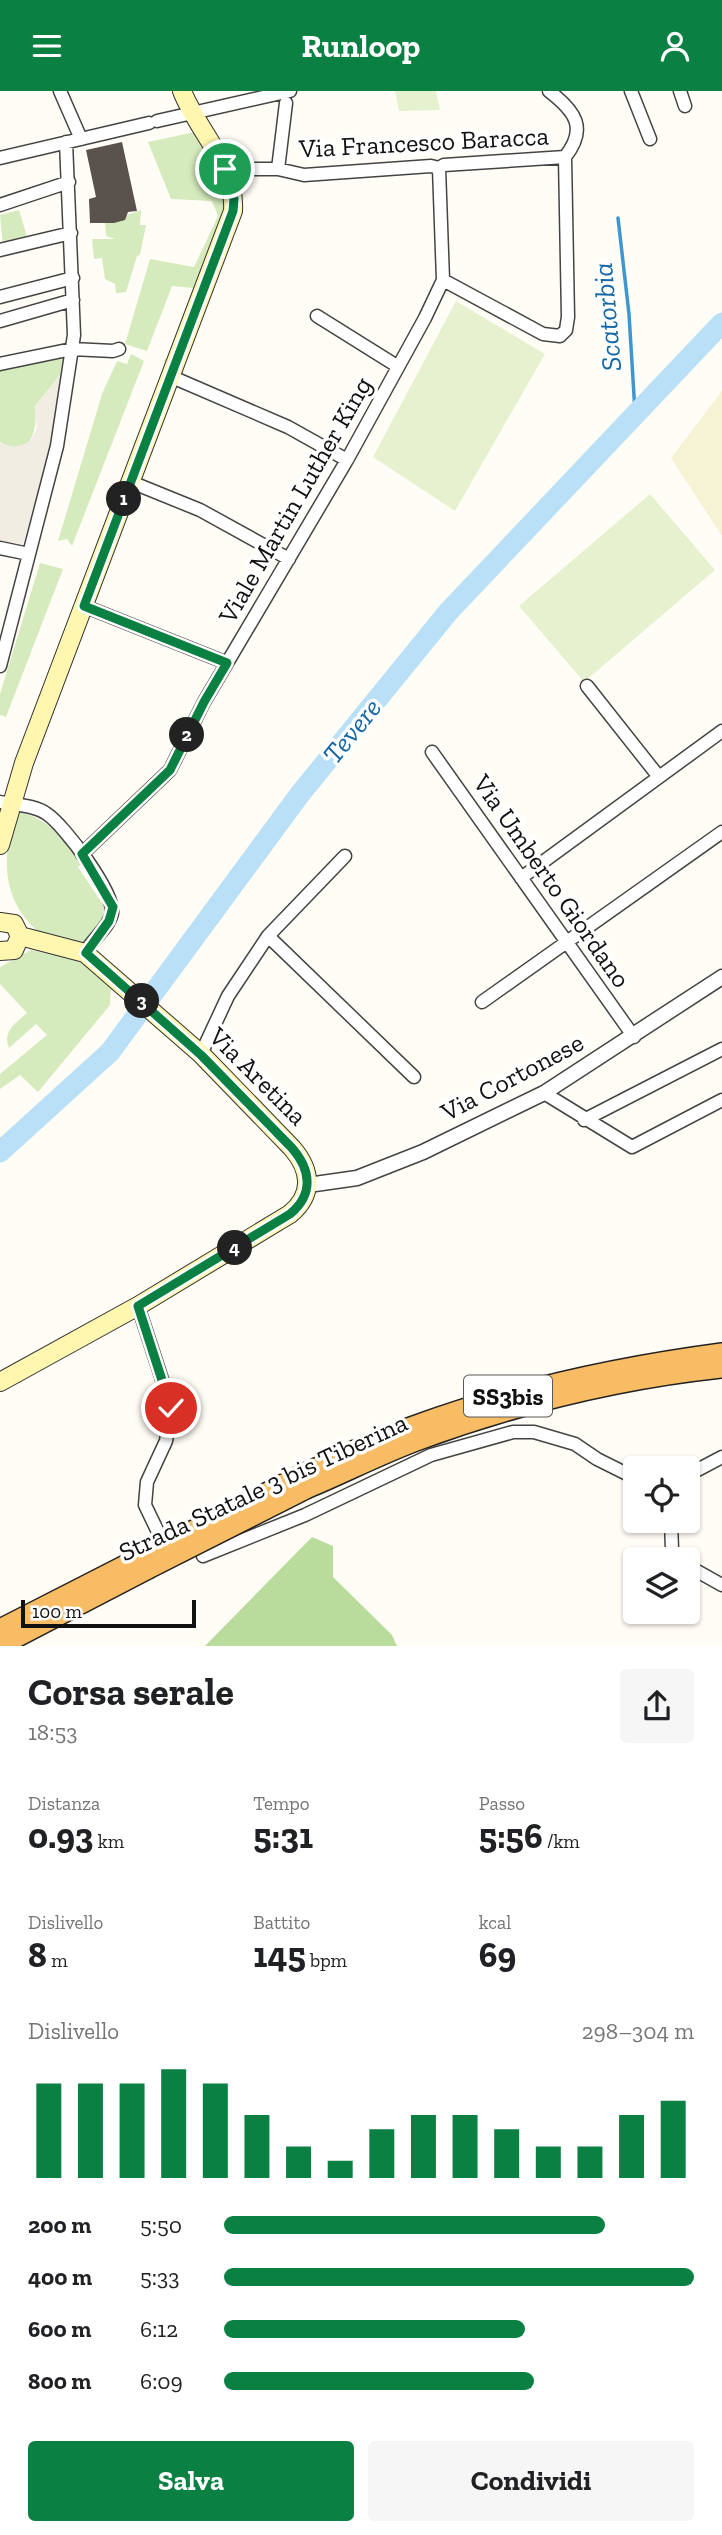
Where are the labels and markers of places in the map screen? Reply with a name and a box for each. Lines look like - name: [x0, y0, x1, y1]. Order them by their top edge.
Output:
- pin: [195, 139, 255, 199]
- pin: 1: [106, 481, 142, 517]
- pin: 2: [170, 717, 204, 753]
- pin: 3: [124, 983, 160, 1019]
- pin: 4: [218, 1231, 252, 1265]
- pin: [141, 1378, 201, 1438]

